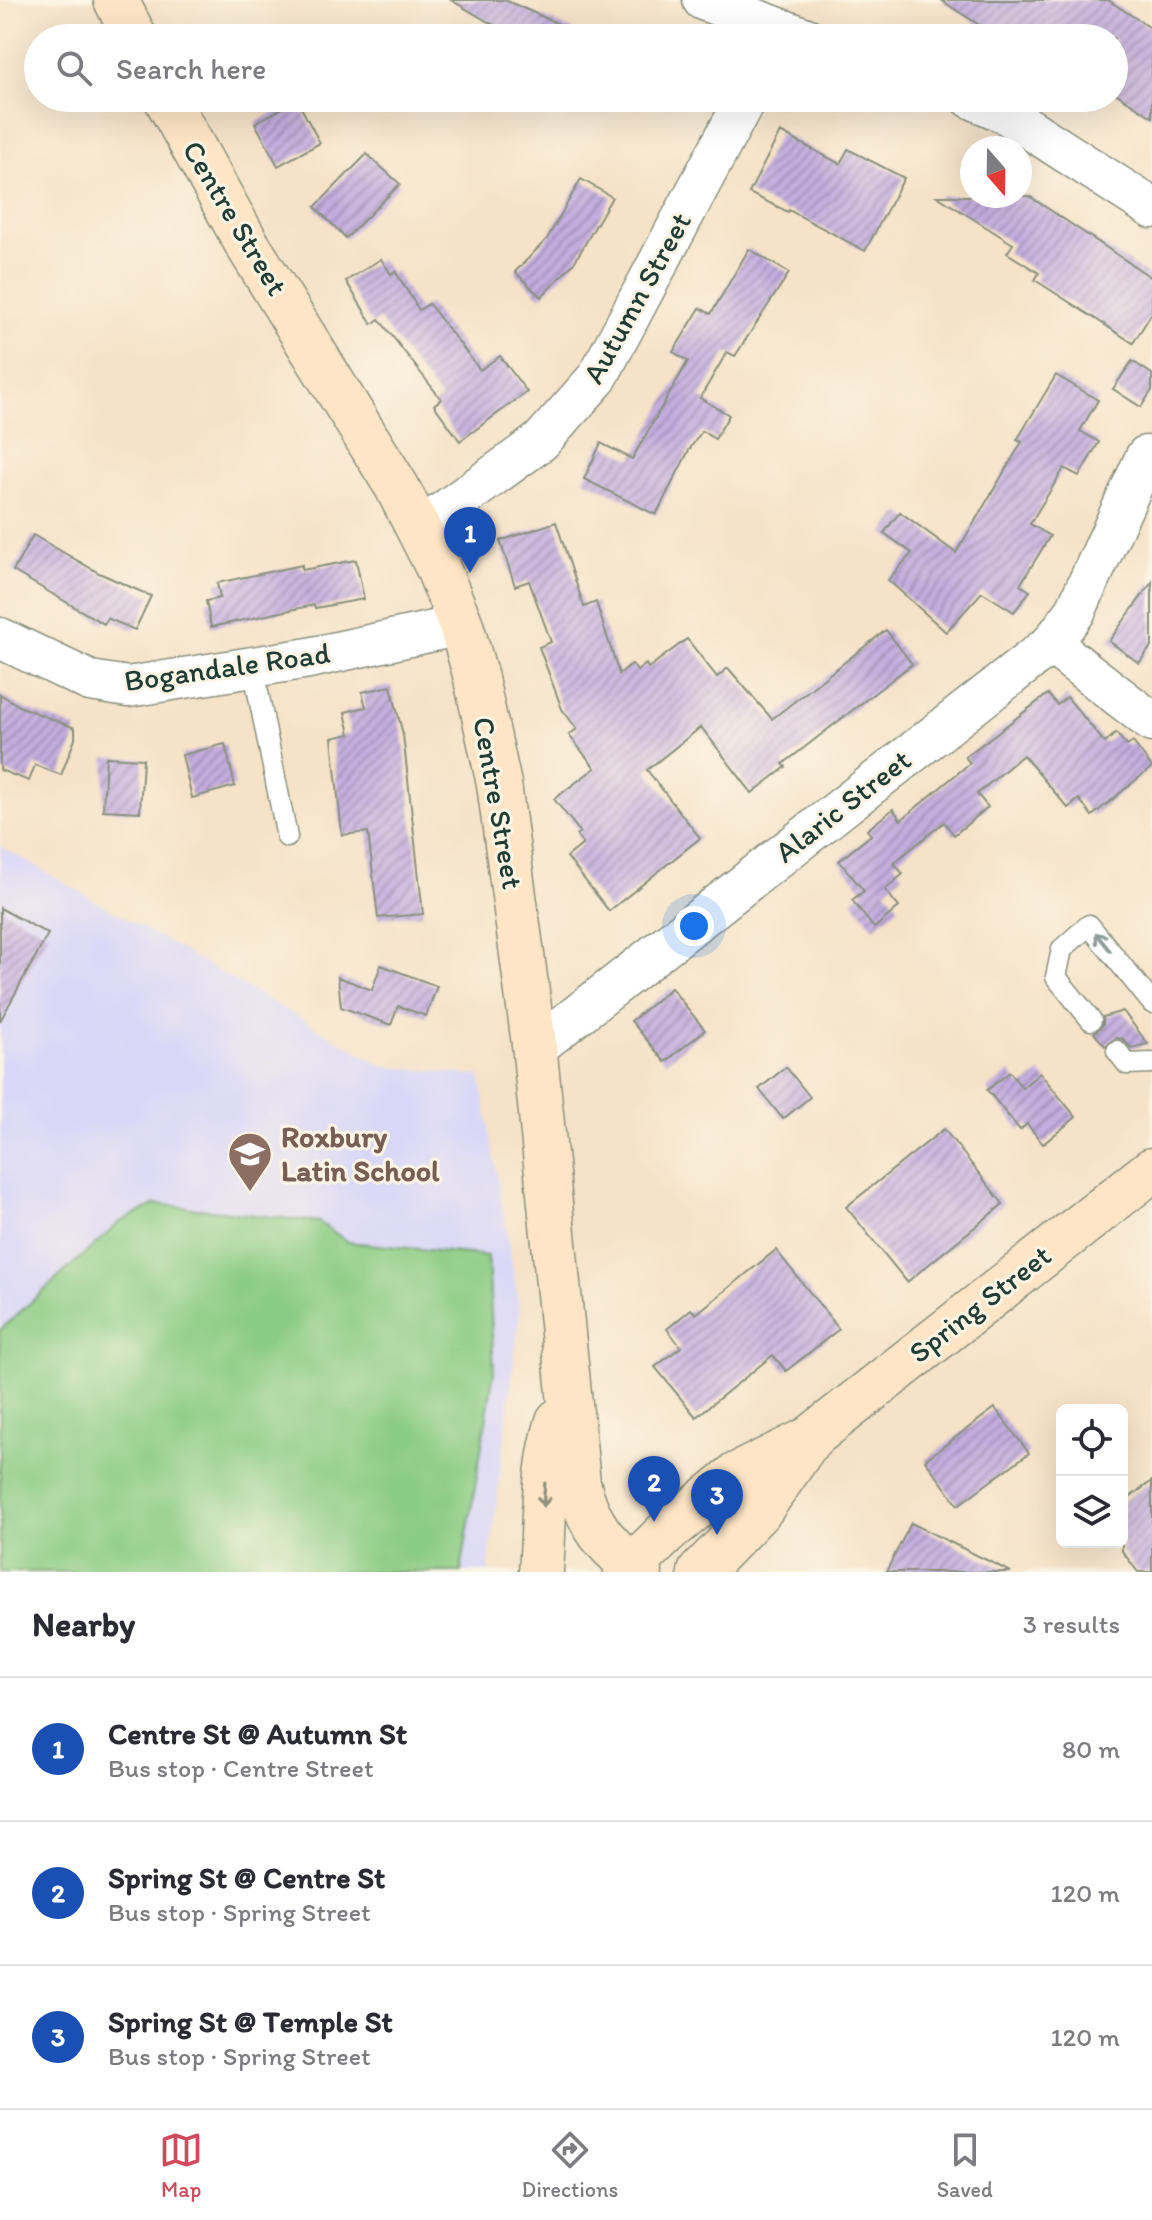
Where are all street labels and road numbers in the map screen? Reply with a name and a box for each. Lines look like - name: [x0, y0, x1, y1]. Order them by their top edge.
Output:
- street label: Centre Street: [175, 134, 296, 302]
- street label: Autumn Street: [574, 206, 699, 390]
- street label: Bogandale Road: [122, 634, 332, 699]
- street label: Centre Street: [465, 714, 532, 892]
- street label: Alaric Street: [767, 741, 918, 870]
- street label: Spring Street: [901, 1236, 1058, 1371]

